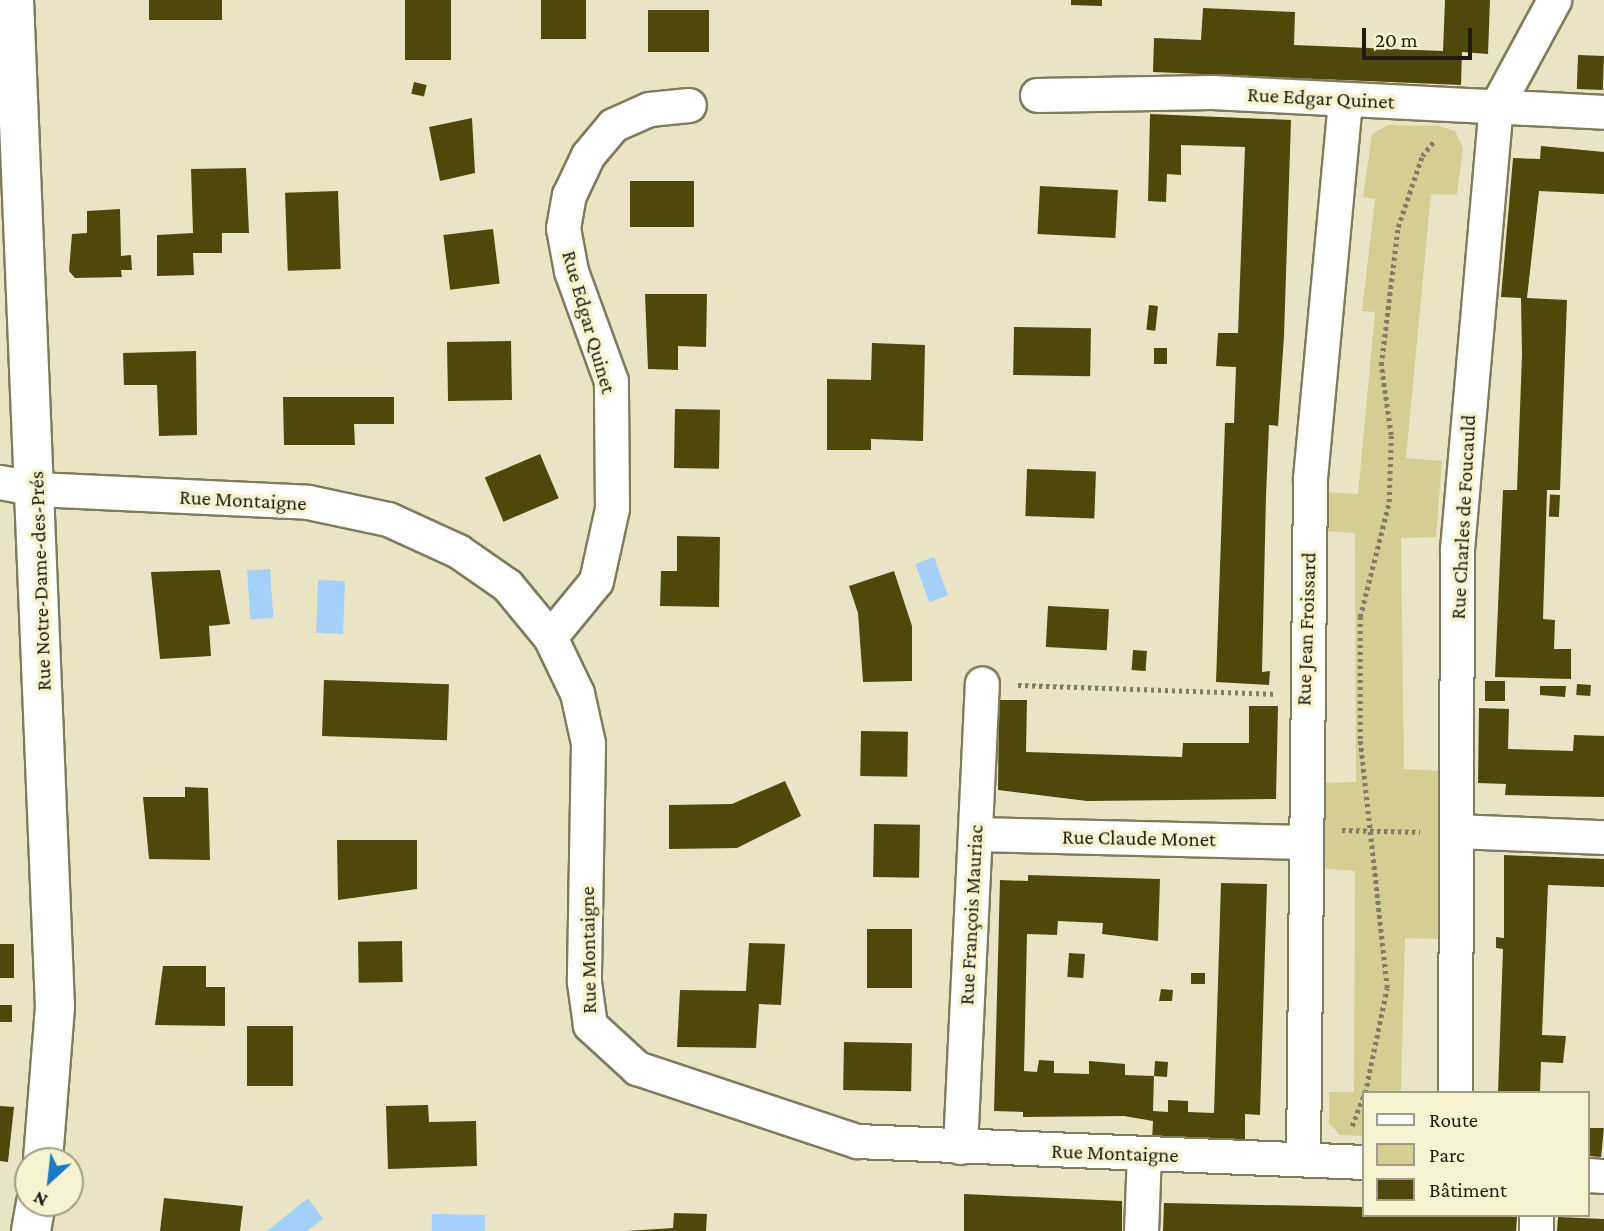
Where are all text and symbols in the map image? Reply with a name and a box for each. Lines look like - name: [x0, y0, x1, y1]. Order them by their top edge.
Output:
- scale bar: [1366, 14, 1476, 58]
- text: 20 m: [1375, 28, 1418, 52]
- street label: Rue Edgar Quinet: [1247, 82, 1395, 114]
- street label: Rue Edgar Quinet: [557, 248, 621, 396]
- street label: Rue Charles de Foucauld: [1445, 414, 1481, 620]
- street label: Rue Notre-Dame-des-Prés: [24, 471, 56, 691]
- street label: Rue Montaigne: [179, 484, 307, 516]
- street label: Rue Jean Froissard: [1291, 552, 1321, 706]
- street label: Rue François Mauriac: [954, 824, 988, 1006]
- street label: Rue Claude Monet: [1062, 824, 1216, 852]
- street label: Rue Montaigne: [574, 886, 602, 1014]
- legend: [1362, 1091, 1590, 1217]
- text: Route: [1429, 1108, 1478, 1132]
- street label: Rue Montaigne: [1051, 1138, 1179, 1168]
- text: Parc: [1429, 1143, 1465, 1167]
- north arrow: [14, 1147, 84, 1217]
- text: Bâtiment: [1429, 1178, 1507, 1202]
- text: N: [30, 1187, 51, 1212]

